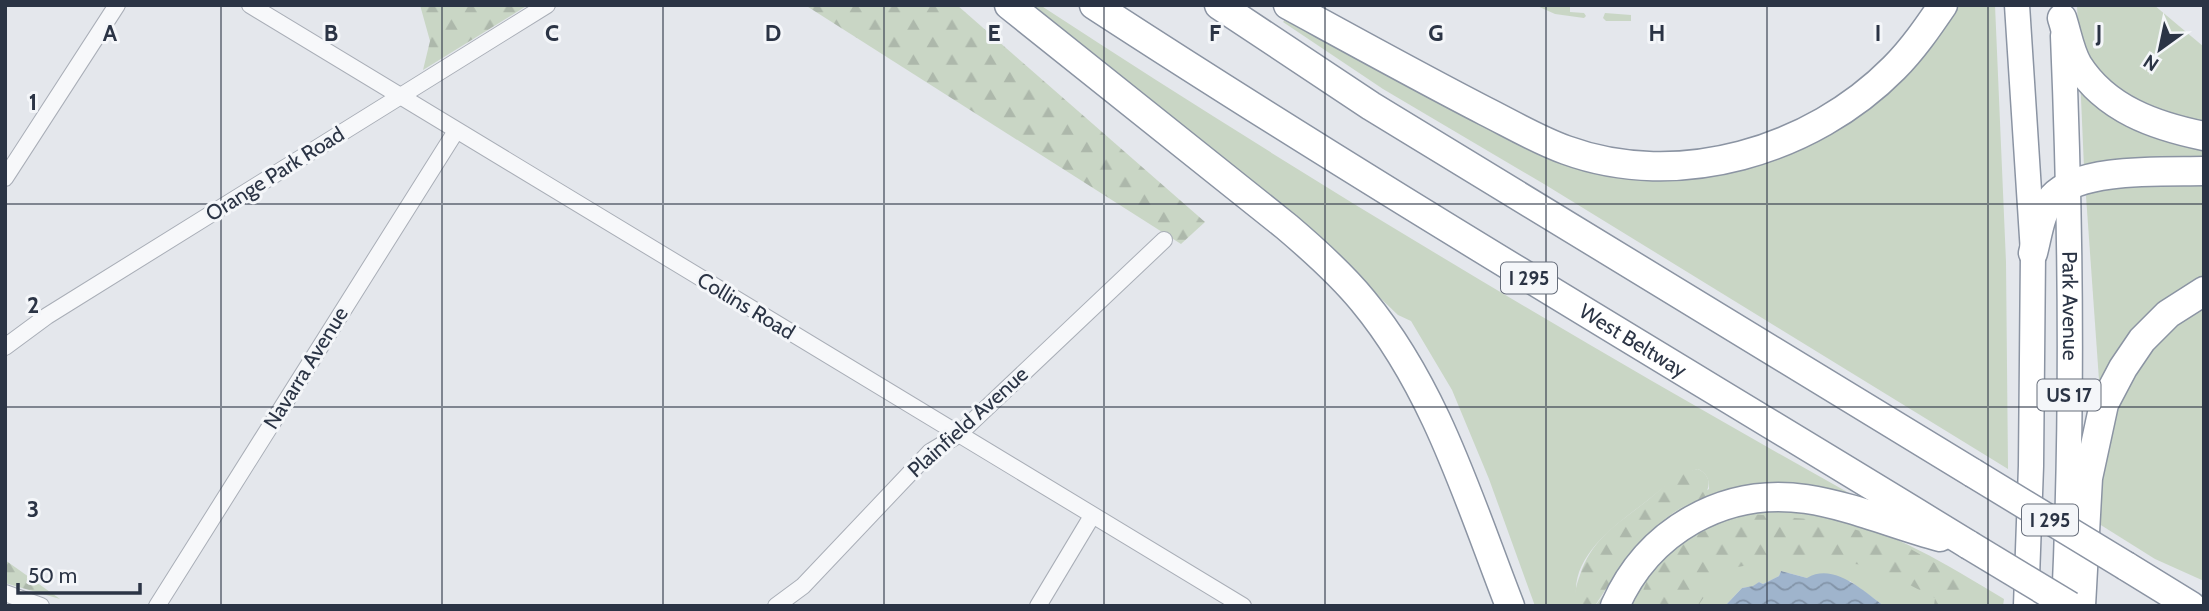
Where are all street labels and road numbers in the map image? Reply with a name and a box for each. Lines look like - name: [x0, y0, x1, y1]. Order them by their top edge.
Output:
- street label: Orange Park Road: [201, 121, 349, 226]
- street label: Park Avenue: [2057, 251, 2083, 361]
- road number: I 295: [1501, 262, 1557, 294]
- street label: Collins Road: [693, 267, 800, 344]
- street label: West Beltway: [1575, 298, 1692, 383]
- street label: Navarra Avenue: [258, 302, 353, 433]
- street label: Plainfield Avenue: [902, 361, 1033, 482]
- road number: US 17: [2038, 380, 2100, 410]
- road number: I 295: [2022, 505, 2078, 536]

